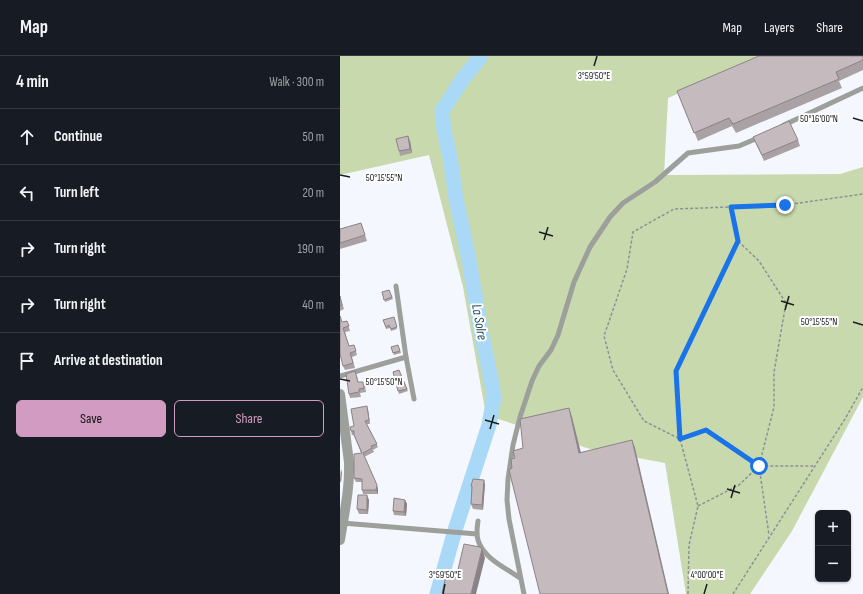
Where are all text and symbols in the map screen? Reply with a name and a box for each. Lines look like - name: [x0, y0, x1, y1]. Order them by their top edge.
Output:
- text: Map: [20, 16, 48, 39]
- text: Map: [722, 19, 742, 36]
- text: Layers: [764, 19, 794, 36]
- text: Share: [816, 19, 843, 36]
- text: 3°59'50"E: [578, 70, 610, 82]
- text: 4 min: [16, 72, 49, 92]
- text: Walk · 300 m: [269, 74, 324, 90]
- text: 50°16'00"N: [800, 113, 838, 125]
- icon: ahead: [16, 126, 38, 148]
- text: Continue: [54, 127, 103, 146]
- text: 50 m: [303, 129, 324, 145]
- text: 50°15'55"N: [366, 172, 402, 184]
- icon: left: [16, 182, 38, 204]
- text: Turn left: [54, 183, 99, 202]
- text: 20 m: [302, 185, 324, 201]
- route end: [776, 196, 794, 214]
- icon: right: [16, 238, 38, 260]
- text: Turn right: [54, 239, 106, 258]
- text: 190 m: [297, 241, 324, 257]
- icon: right: [16, 294, 38, 316]
- text: Turn right: [54, 295, 106, 314]
- text: 40 m: [302, 297, 324, 313]
- water label: La Solre: [468, 303, 491, 342]
- text: 50°15'55"N: [801, 316, 837, 328]
- icon: arrive: [16, 350, 38, 372]
- text: Arrive at destination: [54, 351, 163, 370]
- text: 50°15'50"N: [365, 376, 403, 388]
- button: Save: [16, 400, 166, 437]
- button: Share: [174, 400, 324, 437]
- route start: [750, 457, 768, 475]
- map controls: [815, 510, 851, 582]
- button: +: [815, 510, 851, 546]
- button: −: [815, 546, 851, 582]
- text: 3°59'50"E: [429, 569, 461, 581]
- text: 4°00'00"E: [690, 569, 724, 581]

